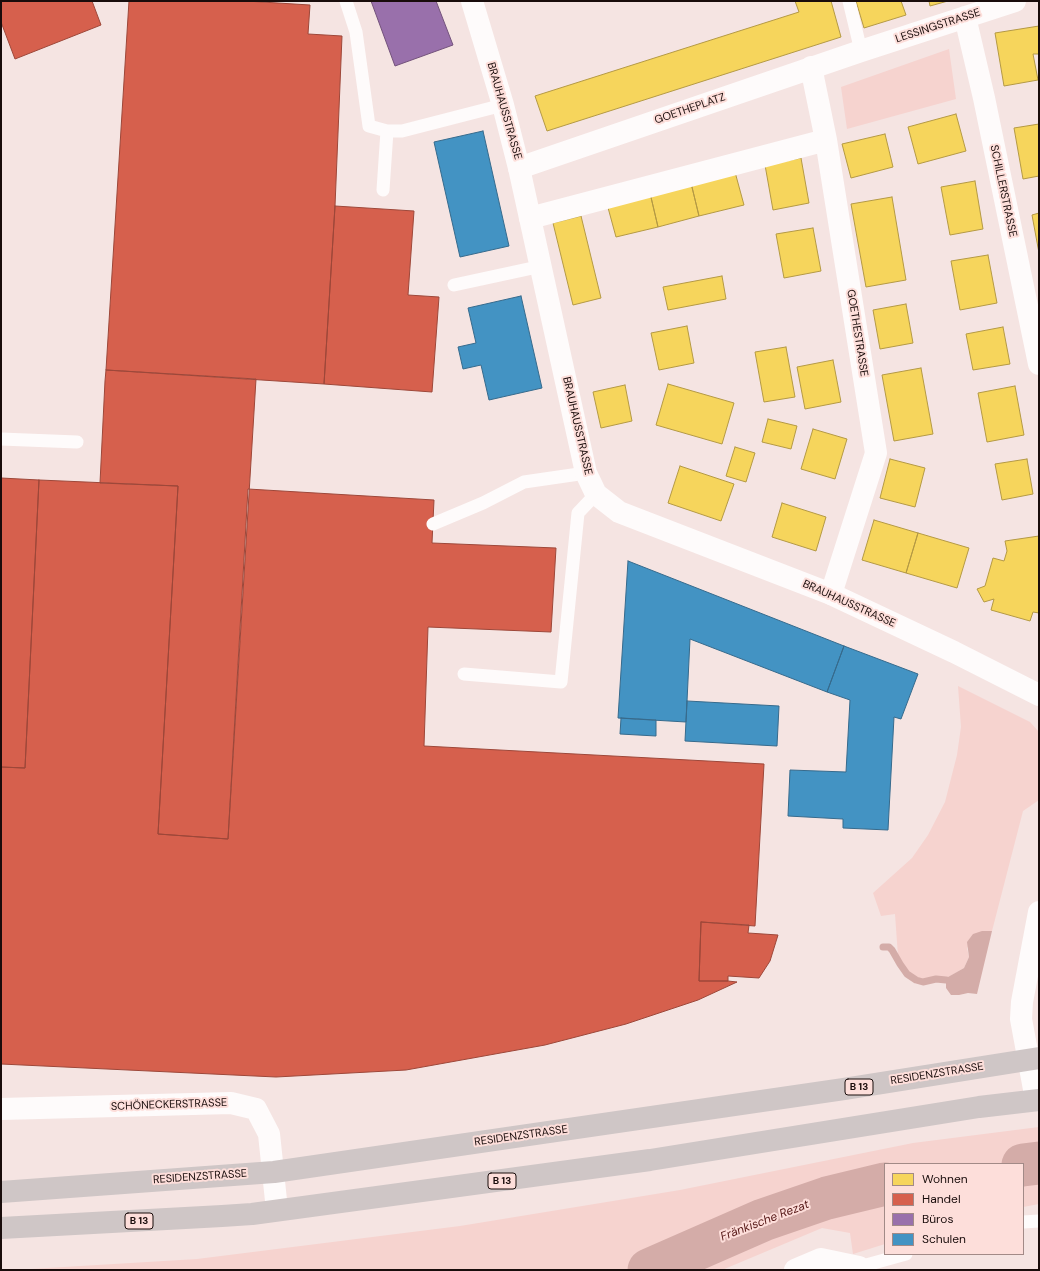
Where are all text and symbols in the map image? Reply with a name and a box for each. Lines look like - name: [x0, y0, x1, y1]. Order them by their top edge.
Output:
- street label: LESSINGSTRASSE: [894, 6, 982, 46]
- street label: BRAUHAUSSTRASSE: [484, 61, 524, 161]
- street label: GOETHEPLATZ: [653, 91, 727, 127]
- street label: SCHILLERSTRASSE: [987, 144, 1019, 238]
- street label: GOETHESTRASSE: [844, 288, 870, 378]
- street label: BRAUHAUSSTRASSE: [559, 376, 595, 476]
- street label: BRAUHAUSSTRASSE: [800, 578, 898, 630]
- street label: RESIDENZSTRASSE: [889, 1060, 985, 1088]
- road number: B 13: [845, 1079, 873, 1095]
- street label: SCHÖNECKERSTRASSE: [111, 1096, 227, 1114]
- street label: RESIDENZSTRASSE: [473, 1123, 569, 1149]
- legend: [884, 1163, 1024, 1255]
- street label: RESIDENZSTRASSE: [153, 1167, 247, 1187]
- text: Wohnen: [922, 1171, 968, 1187]
- road number: B 13: [488, 1173, 516, 1189]
- text: Handel: [922, 1191, 961, 1207]
- water label: Fränkische Rezat: [719, 1197, 811, 1245]
- text: Büros: [922, 1211, 953, 1227]
- road number: B 13: [125, 1213, 153, 1229]
- text: Schulen: [922, 1231, 966, 1247]

